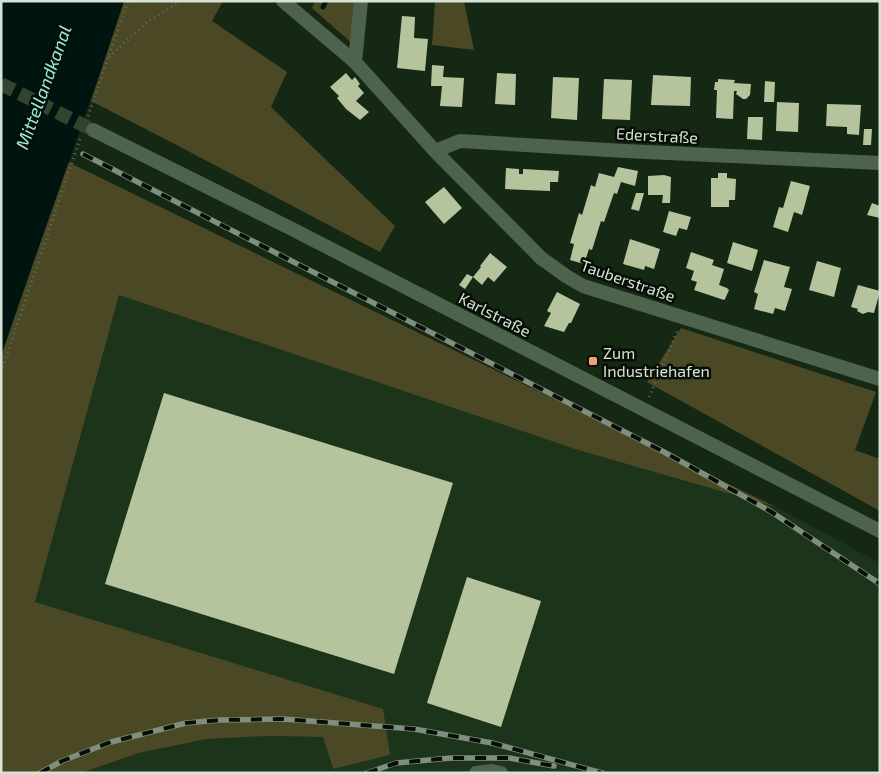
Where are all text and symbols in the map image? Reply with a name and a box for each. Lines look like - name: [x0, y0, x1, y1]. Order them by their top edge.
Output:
- water label: Mittellandkanal: [10, 22, 76, 152]
- street label: Ederstraße: [616, 123, 698, 147]
- street label: Tauberstraße: [578, 255, 678, 305]
- street label: Karlstraße: [456, 288, 534, 340]
- place label: Zum Industriehafen: [603, 343, 710, 380]
- marker: Zum Industriehafen: [587, 355, 599, 367]

